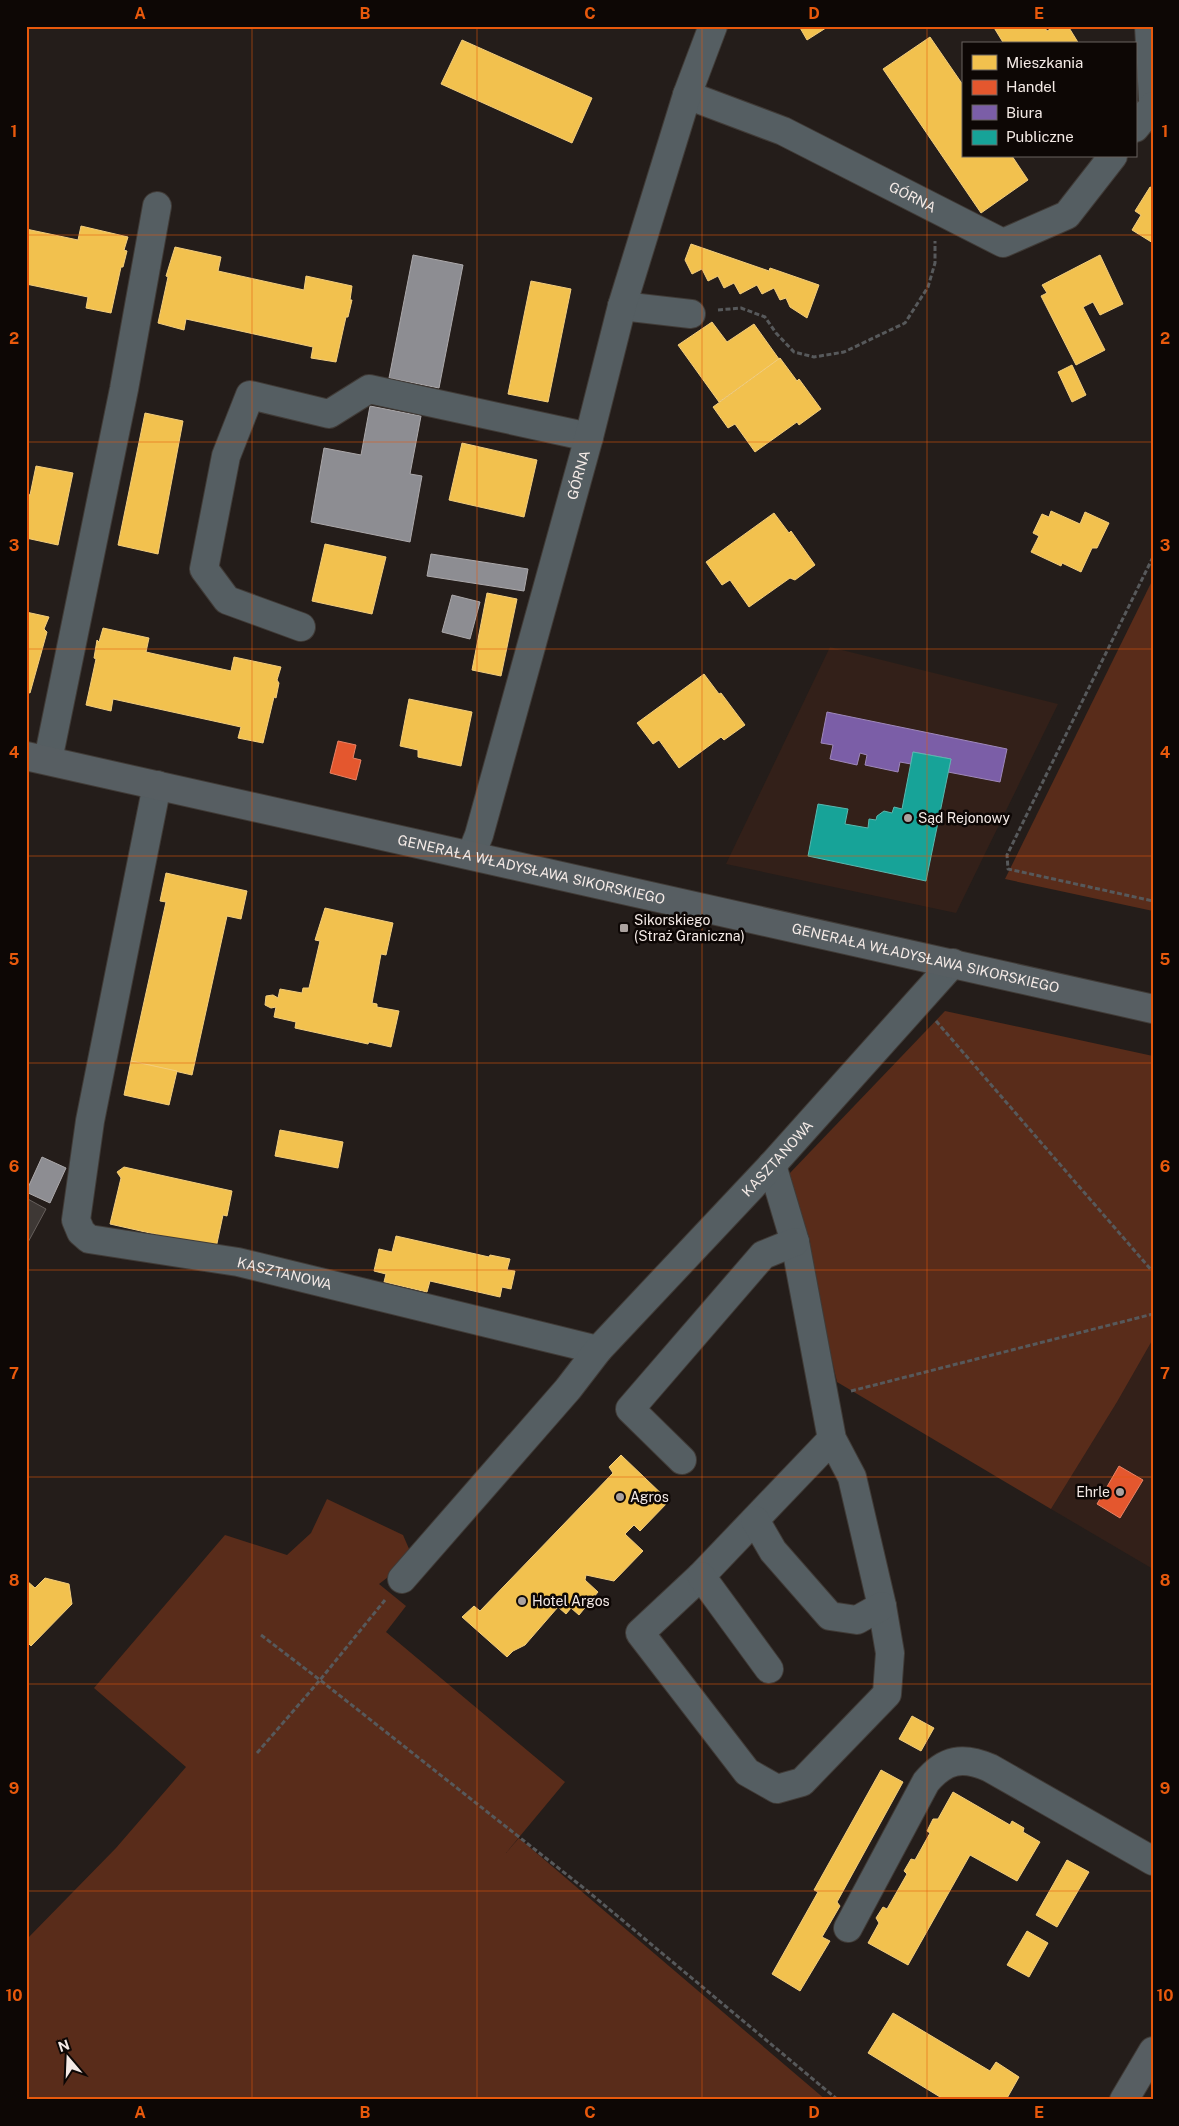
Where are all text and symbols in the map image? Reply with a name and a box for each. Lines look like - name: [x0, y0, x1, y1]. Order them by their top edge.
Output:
- text: A: [134, 4, 146, 23]
- text: B: [360, 4, 371, 23]
- text: C: [584, 4, 596, 23]
- text: D: [808, 4, 820, 23]
- text: E: [1034, 4, 1044, 23]
- legend: [962, 42, 1136, 158]
- text: Mieszkania: [1006, 54, 1083, 71]
- text: Handel: [1006, 78, 1056, 95]
- text: Biura: [1006, 104, 1042, 121]
- text: 1: [11, 122, 17, 141]
- text: 1: [1162, 122, 1168, 141]
- text: Publiczne: [1006, 128, 1074, 145]
- street label: GÓRNA: [886, 178, 939, 216]
- text: 2: [9, 329, 19, 348]
- text: 2: [1160, 329, 1170, 348]
- street label: GÓRNA: [564, 448, 593, 502]
- text: 3: [9, 536, 19, 555]
- text: 3: [1160, 536, 1170, 555]
- text: 4: [9, 743, 20, 762]
- text: 4: [1160, 743, 1171, 762]
- place label: Sąd Rejonowy: [918, 810, 1011, 826]
- marker: Sąd Rejonowy: [902, 812, 914, 824]
- street label: GENERAŁA WŁADYSŁAWA SIKORSKIEGO: [396, 832, 667, 907]
- place label: Sikorskiego (Straż Graniczna): [634, 912, 745, 944]
- street label: GENERAŁA WŁADYSŁAWA SIKORSKIEGO: [790, 920, 1061, 996]
- marker: Sikorskiego (Straż Graniczna): [618, 922, 630, 934]
- text: 5: [9, 950, 20, 969]
- text: 5: [1160, 950, 1171, 969]
- street label: KASZTANOWA: [739, 1117, 816, 1200]
- text: 6: [9, 1157, 19, 1176]
- text: 6: [1160, 1157, 1170, 1176]
- street label: KASZTANOWA: [235, 1254, 334, 1293]
- text: 7: [9, 1364, 19, 1383]
- text: 7: [1160, 1364, 1170, 1383]
- place label: Ehrle: [1076, 1484, 1110, 1500]
- marker: Ehrle: [1114, 1486, 1126, 1498]
- place label: Agros: [630, 1489, 669, 1505]
- marker: Agros: [614, 1491, 626, 1503]
- text: 8: [9, 1571, 20, 1590]
- text: 8: [1160, 1571, 1171, 1590]
- place label: Hotel Argos: [532, 1593, 610, 1609]
- marker: Hotel Argos: [516, 1595, 528, 1607]
- text: 9: [9, 1779, 19, 1798]
- text: 9: [1160, 1779, 1170, 1798]
- text: 10: [5, 1986, 23, 2005]
- text: 10: [1156, 1986, 1174, 2005]
- north arrow: [42, 2034, 92, 2084]
- text: N: [56, 2036, 72, 2055]
- text: A: [134, 2103, 146, 2122]
- text: B: [360, 2103, 371, 2122]
- text: C: [584, 2103, 596, 2122]
- text: D: [808, 2103, 820, 2122]
- text: E: [1034, 2103, 1044, 2122]

